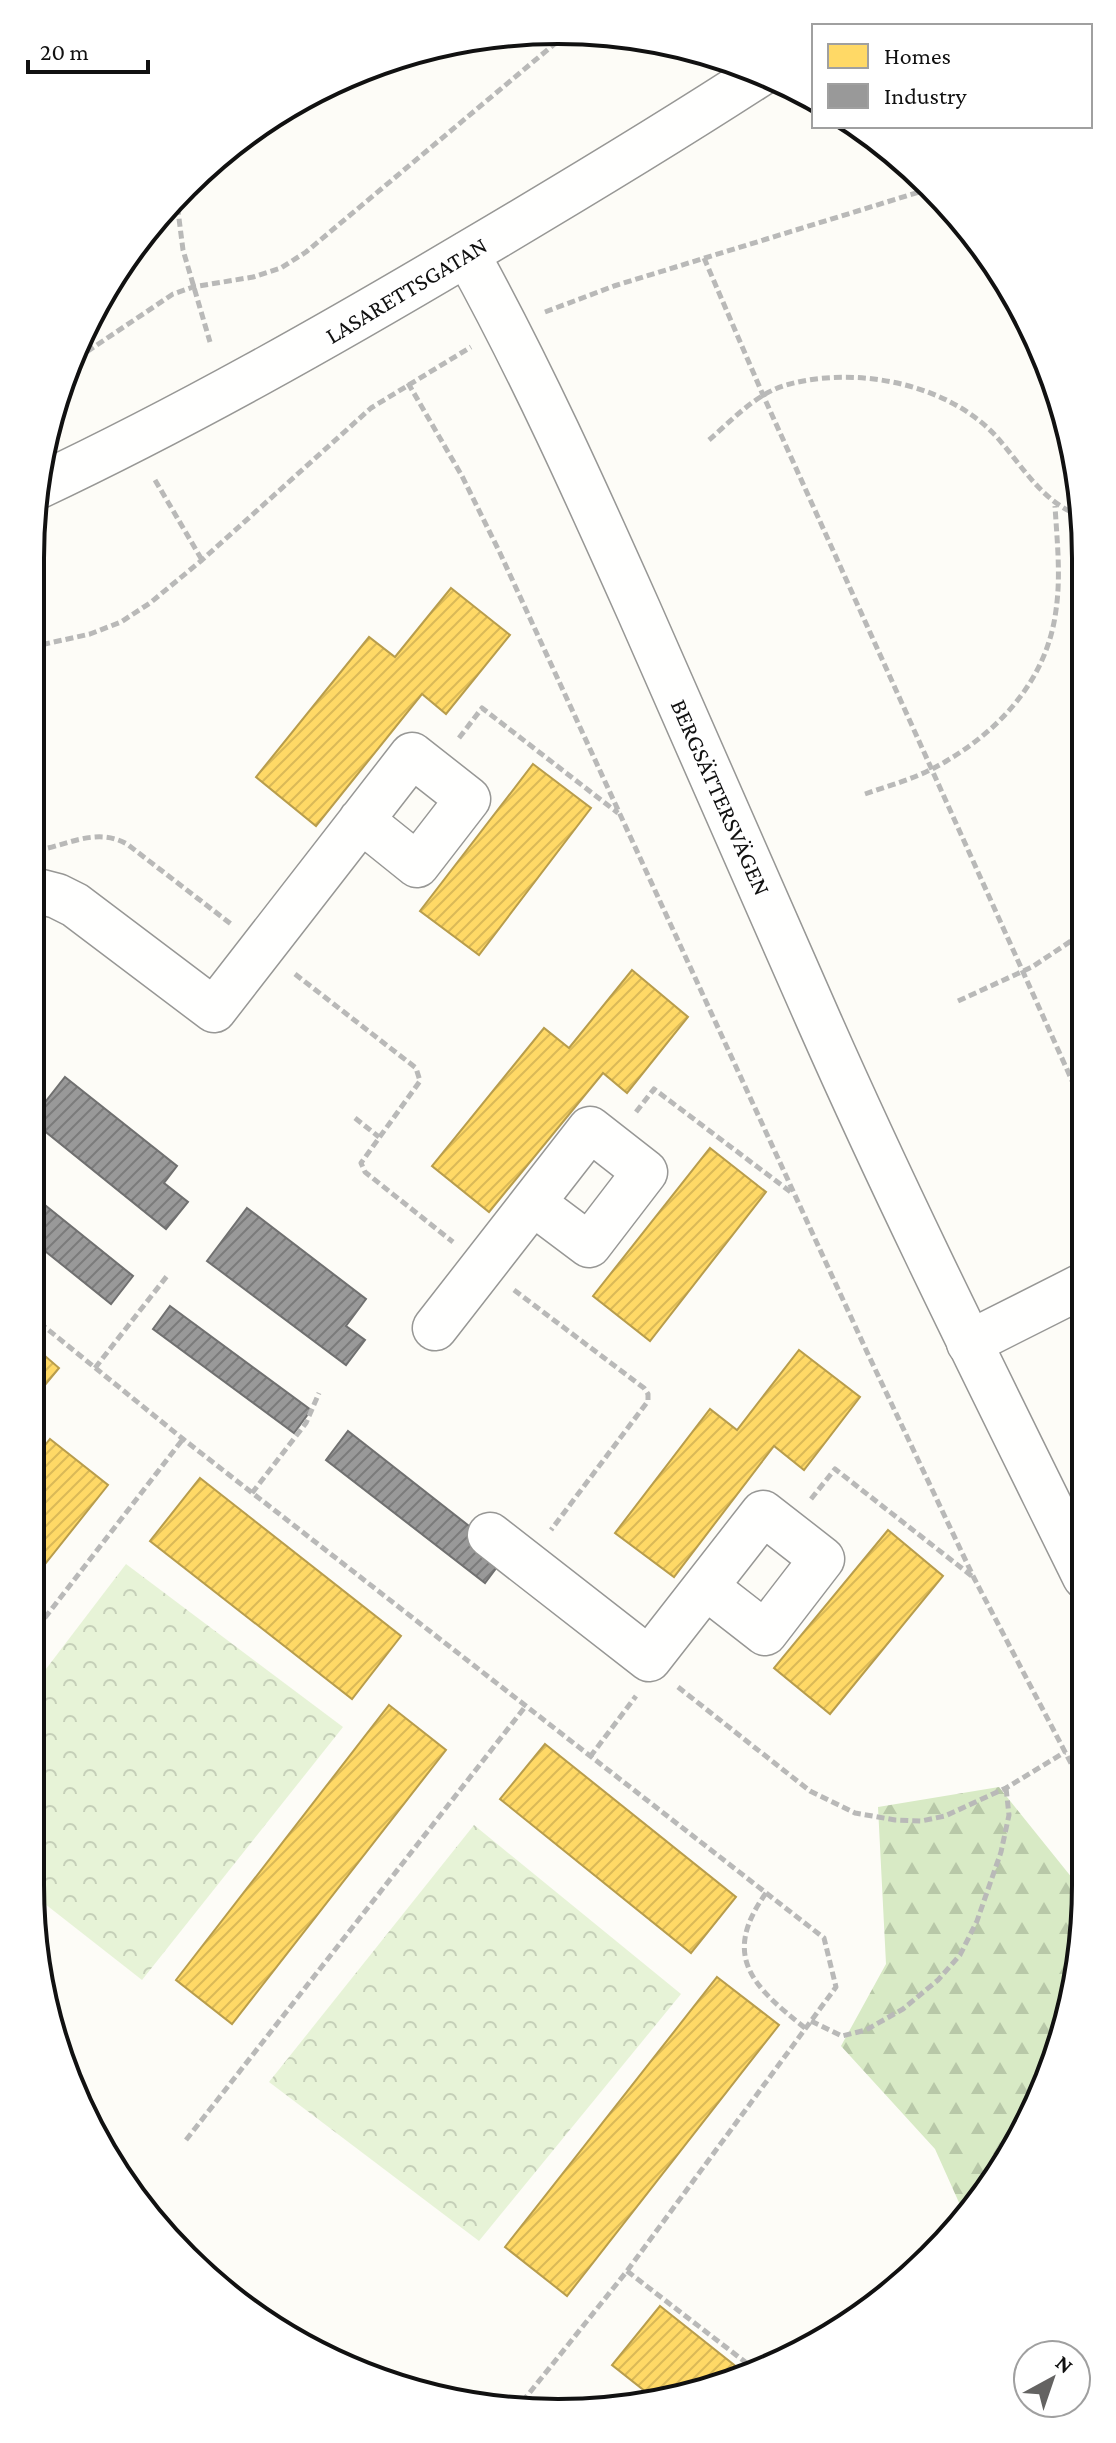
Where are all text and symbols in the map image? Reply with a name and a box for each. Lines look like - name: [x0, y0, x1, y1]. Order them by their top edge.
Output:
- scale bar: [28, 24, 148, 74]
- legend: [812, 24, 1092, 128]
- text: 20 m: [40, 38, 89, 65]
- text: Homes: [884, 42, 951, 69]
- text: Industry: [884, 82, 967, 109]
- street label: LASARETTSGATAN: [320, 231, 492, 349]
- street label: BERGSÄTTERSVÄGEN: [666, 695, 776, 899]
- north arrow: [1012, 2339, 1092, 2419]
- text: N: [1051, 2350, 1078, 2378]

